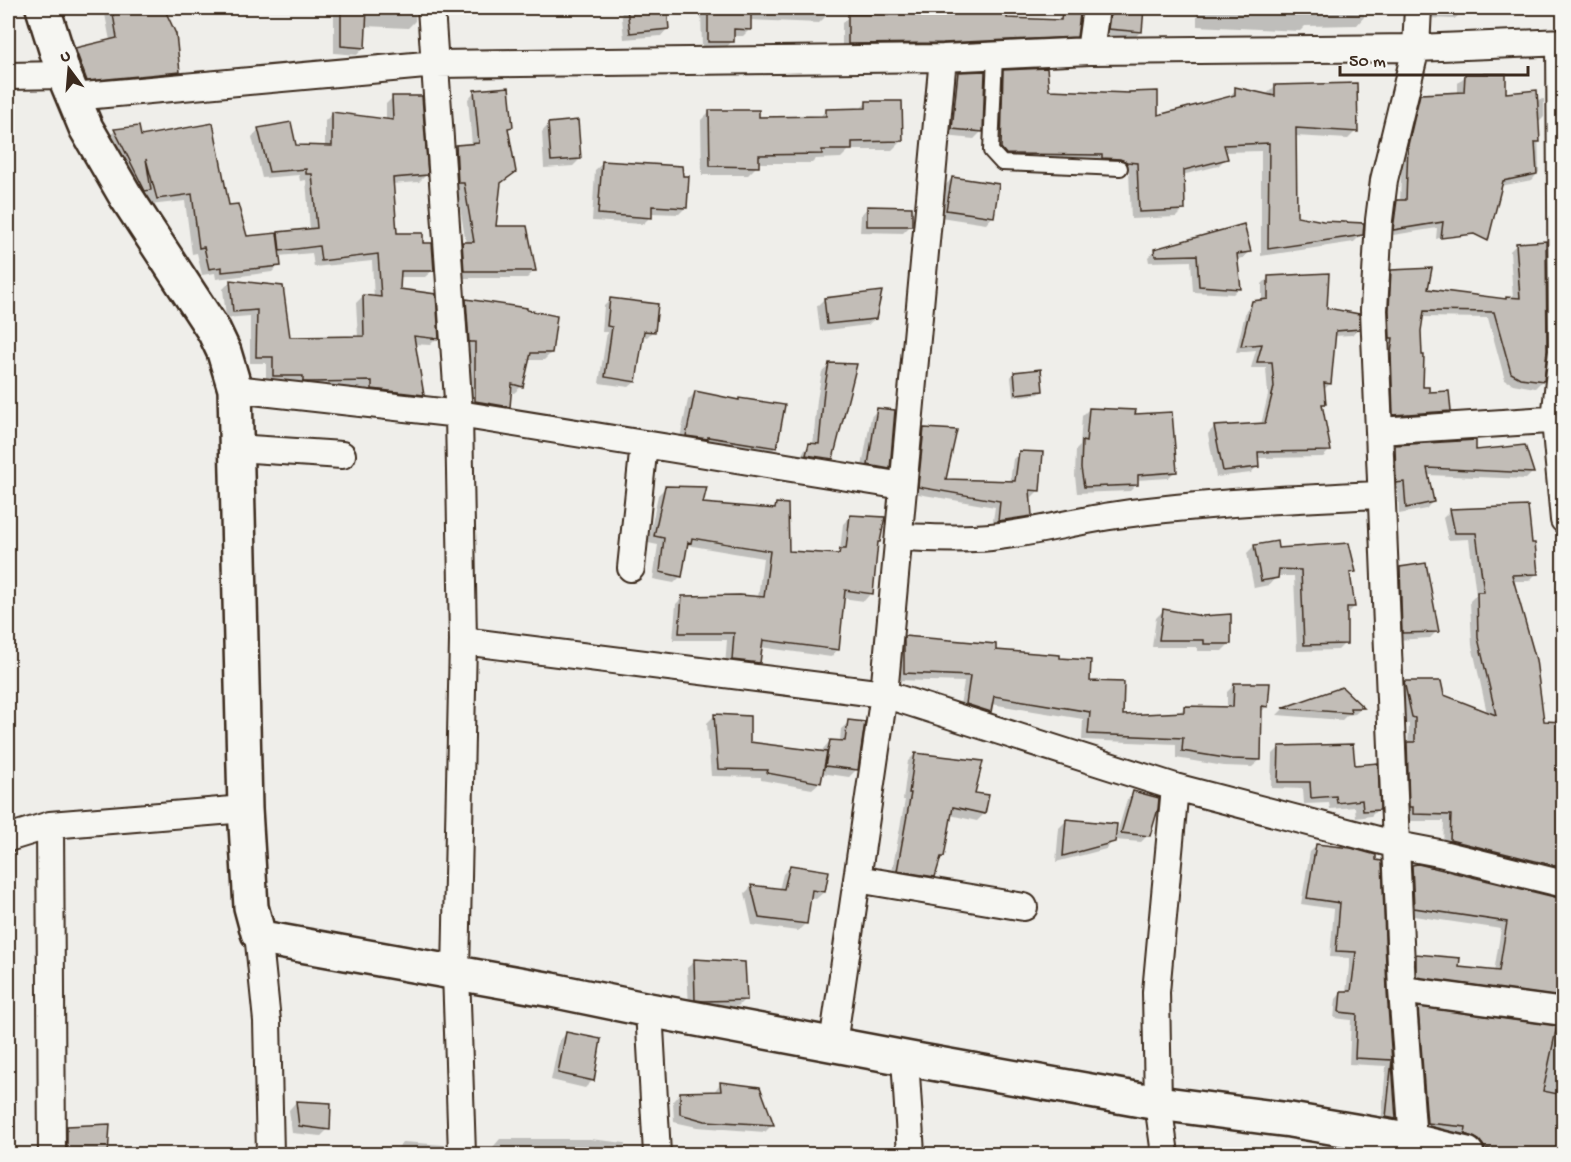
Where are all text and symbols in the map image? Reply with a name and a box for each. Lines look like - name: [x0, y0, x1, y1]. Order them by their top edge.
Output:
- north arrow: [39, 39, 99, 99]
- scale bar: [1340, 39, 1528, 77]
- text: U: [59, 47, 74, 68]
- text: 50 m: [1349, 52, 1386, 73]

